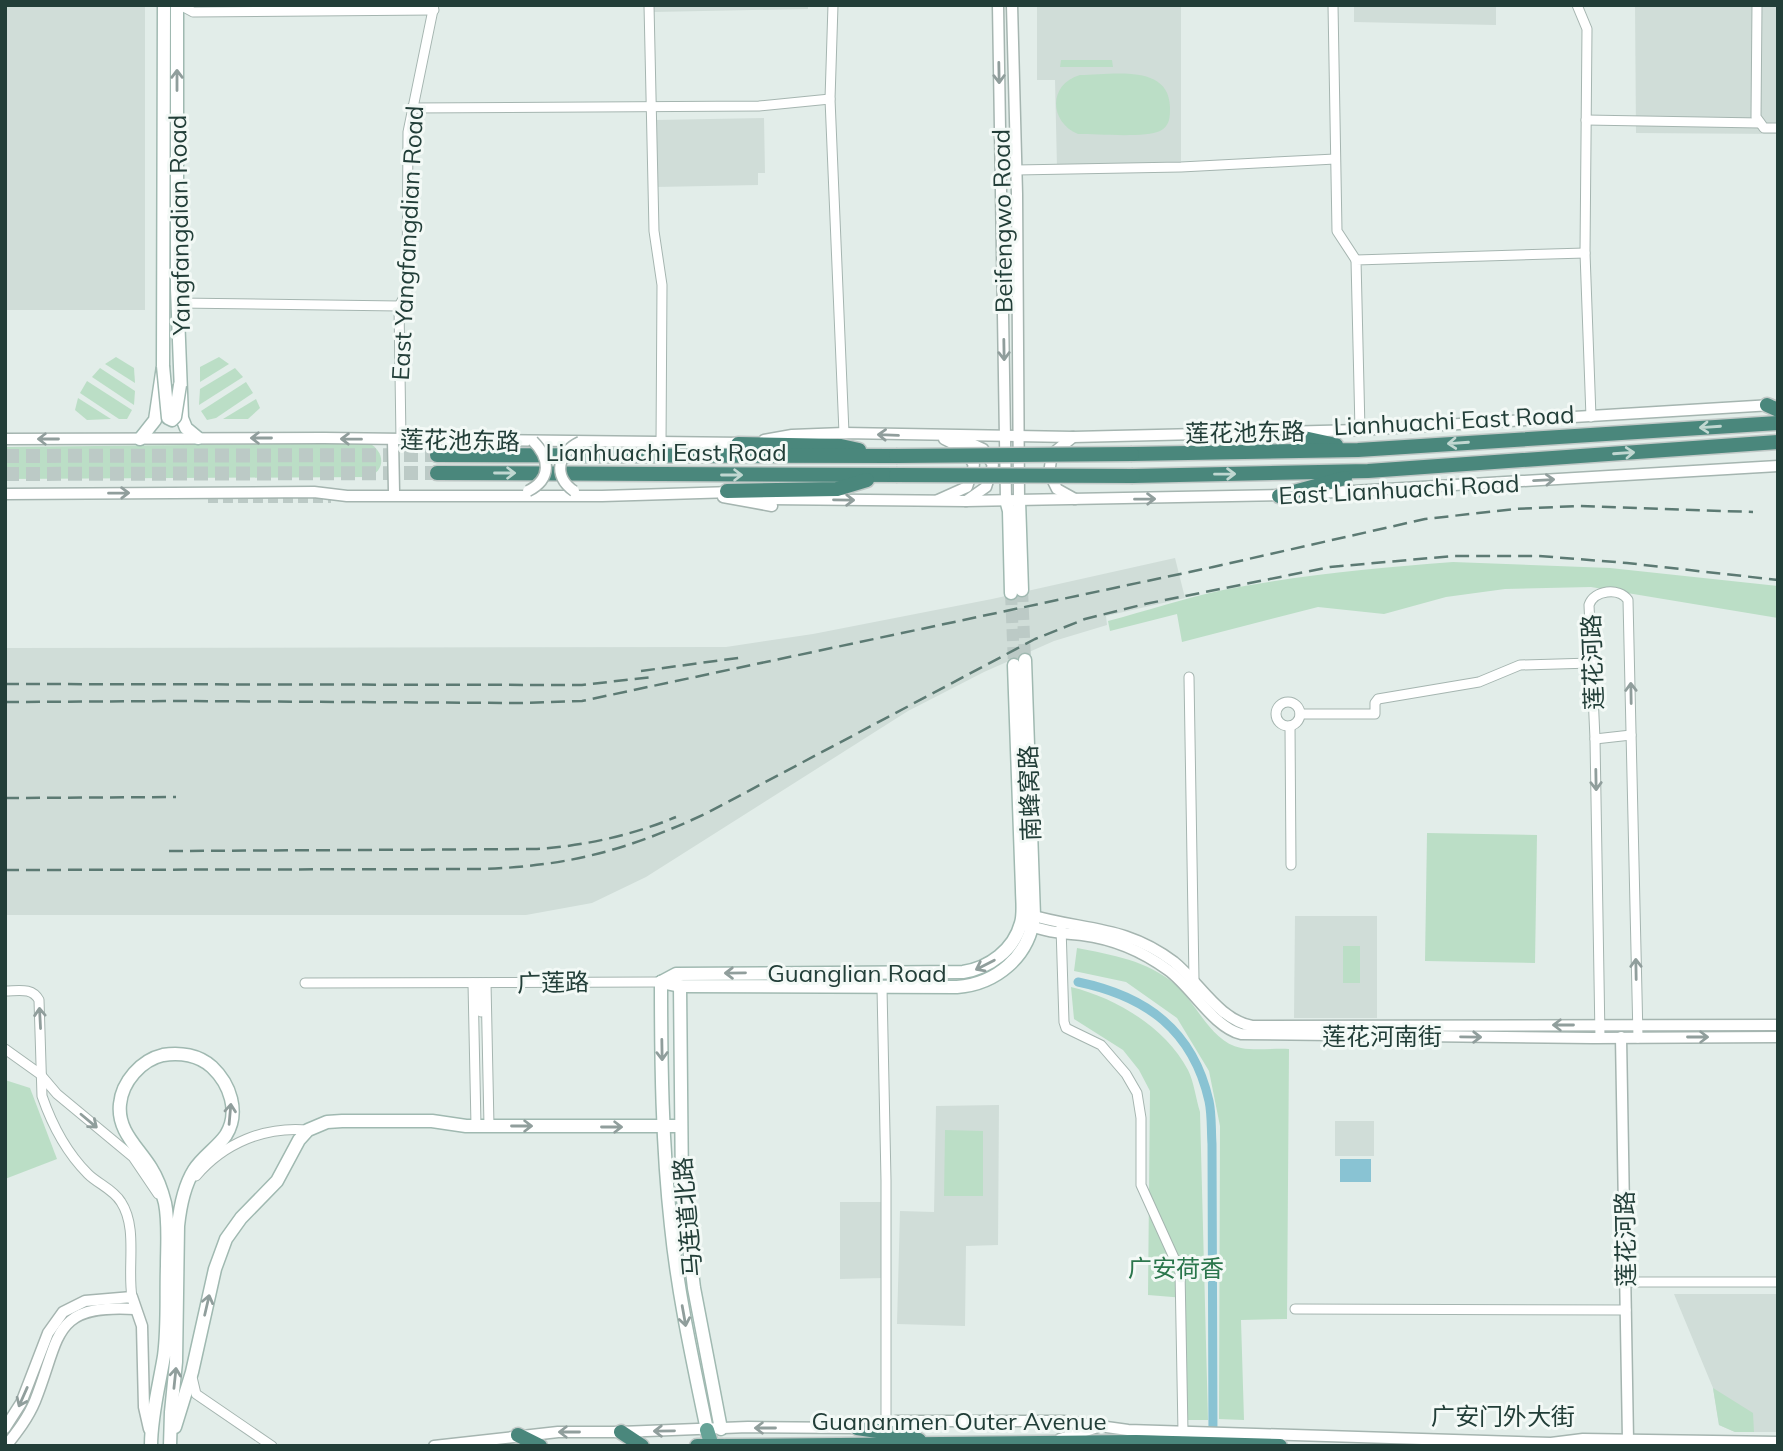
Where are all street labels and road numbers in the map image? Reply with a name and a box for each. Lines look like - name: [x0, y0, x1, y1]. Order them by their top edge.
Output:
- street label: East Yangfangdian Road: [385, 105, 429, 381]
- street label: Yangfangdian Road: [162, 115, 196, 336]
- street label: Beifengwo Road: [985, 129, 1019, 313]
- street label: Lianhuachi East Road: [1333, 399, 1575, 441]
- street label: 莲花池东路: [1185, 416, 1305, 448]
- street label: 莲花池东路: [400, 424, 520, 456]
- street label: Lianhuachi East Road: [545, 437, 787, 467]
- street label: East Lianhuachi Road: [1278, 468, 1520, 510]
- street label: 莲花河路: [1575, 614, 1609, 710]
- street label: 南蜂窝路: [1012, 745, 1046, 841]
- street label: Guanglian Road: [767, 958, 947, 988]
- street label: 广莲路: [517, 966, 589, 998]
- street label: 莲花河南街: [1322, 1021, 1442, 1051]
- street label: 马连道北路: [667, 1156, 707, 1278]
- street label: 莲花河路: [1609, 1191, 1641, 1287]
- street label: 广安门外大街: [1431, 1401, 1575, 1431]
- street label: Guananmen Outer Avenue: [811, 1406, 1107, 1436]

